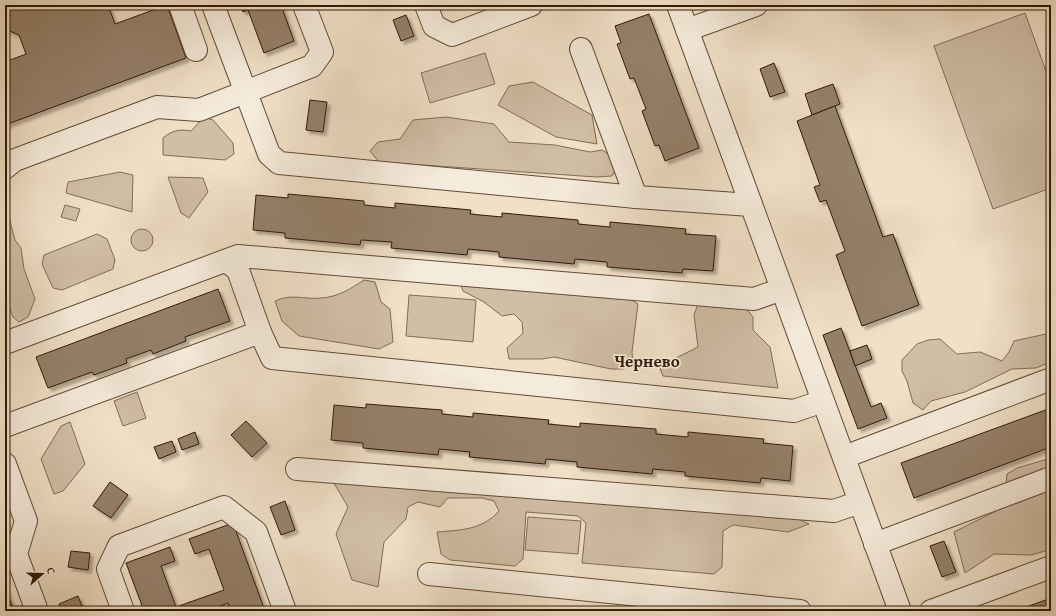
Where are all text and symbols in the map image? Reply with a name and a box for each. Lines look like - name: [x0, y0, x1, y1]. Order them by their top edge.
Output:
- district label: Чернево: [614, 348, 680, 373]
- north arrow: [22, 554, 62, 594]
- text: С: [43, 565, 60, 576]

